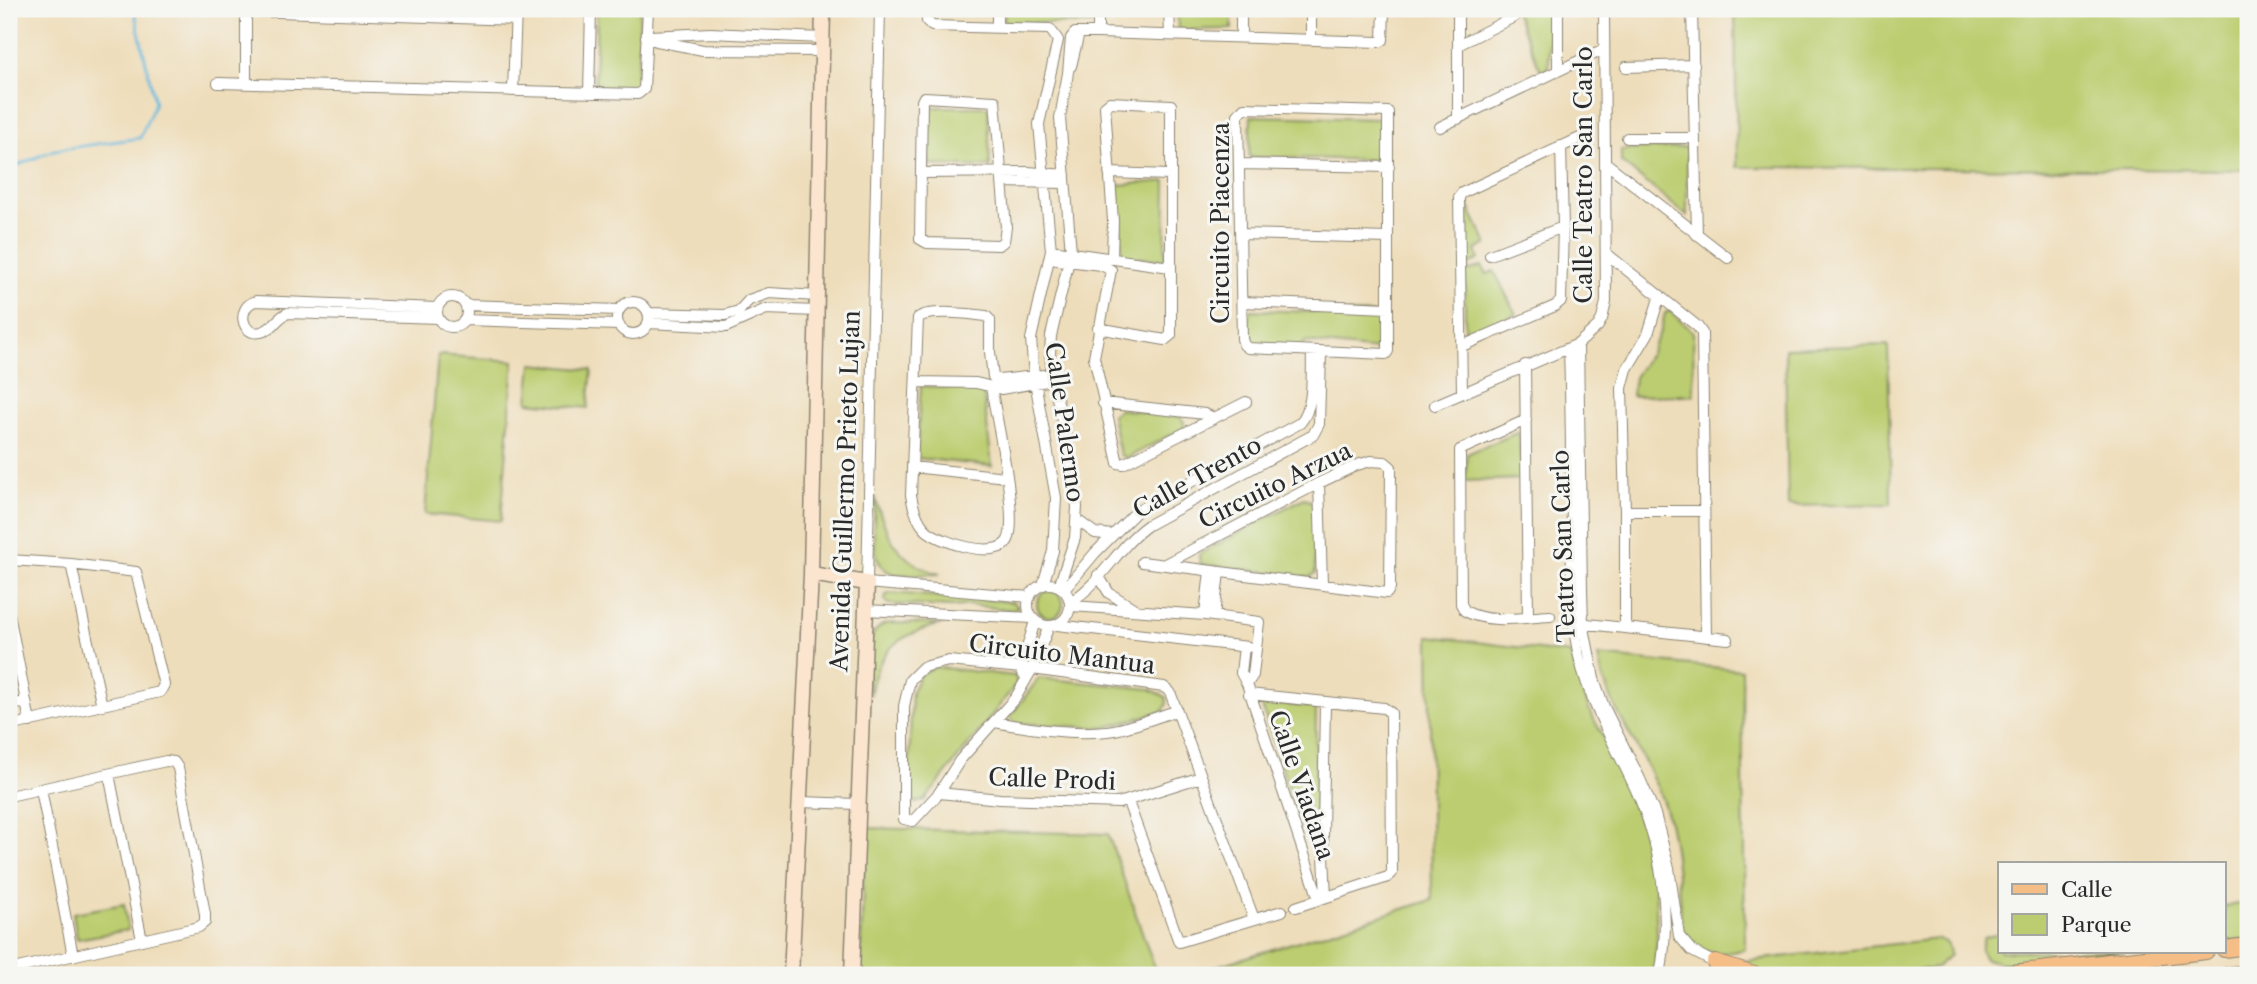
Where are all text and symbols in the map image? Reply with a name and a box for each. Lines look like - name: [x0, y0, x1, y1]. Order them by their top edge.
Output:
- street label: Calle Teatro San Carlo: [1569, 46, 1598, 304]
- street label: Circuito Piacenza: [1206, 122, 1235, 324]
- street label: Avenida Guillermo Prieto Lujan: [824, 310, 866, 673]
- street label: Calle Palermo: [1039, 340, 1091, 504]
- street label: Calle Trento: [1128, 430, 1266, 524]
- street label: Circuito Arzua: [1194, 435, 1357, 535]
- street label: Teatro San Carlo: [1545, 449, 1581, 643]
- street label: Circuito Mantua: [967, 628, 1157, 680]
- street label: Calle Viadana: [1263, 706, 1341, 864]
- street label: Calle Prodi: [988, 762, 1116, 796]
- legend: [1998, 862, 2226, 953]
- text: Calle: [2061, 877, 2113, 902]
- text: Parque: [2061, 912, 2132, 937]

